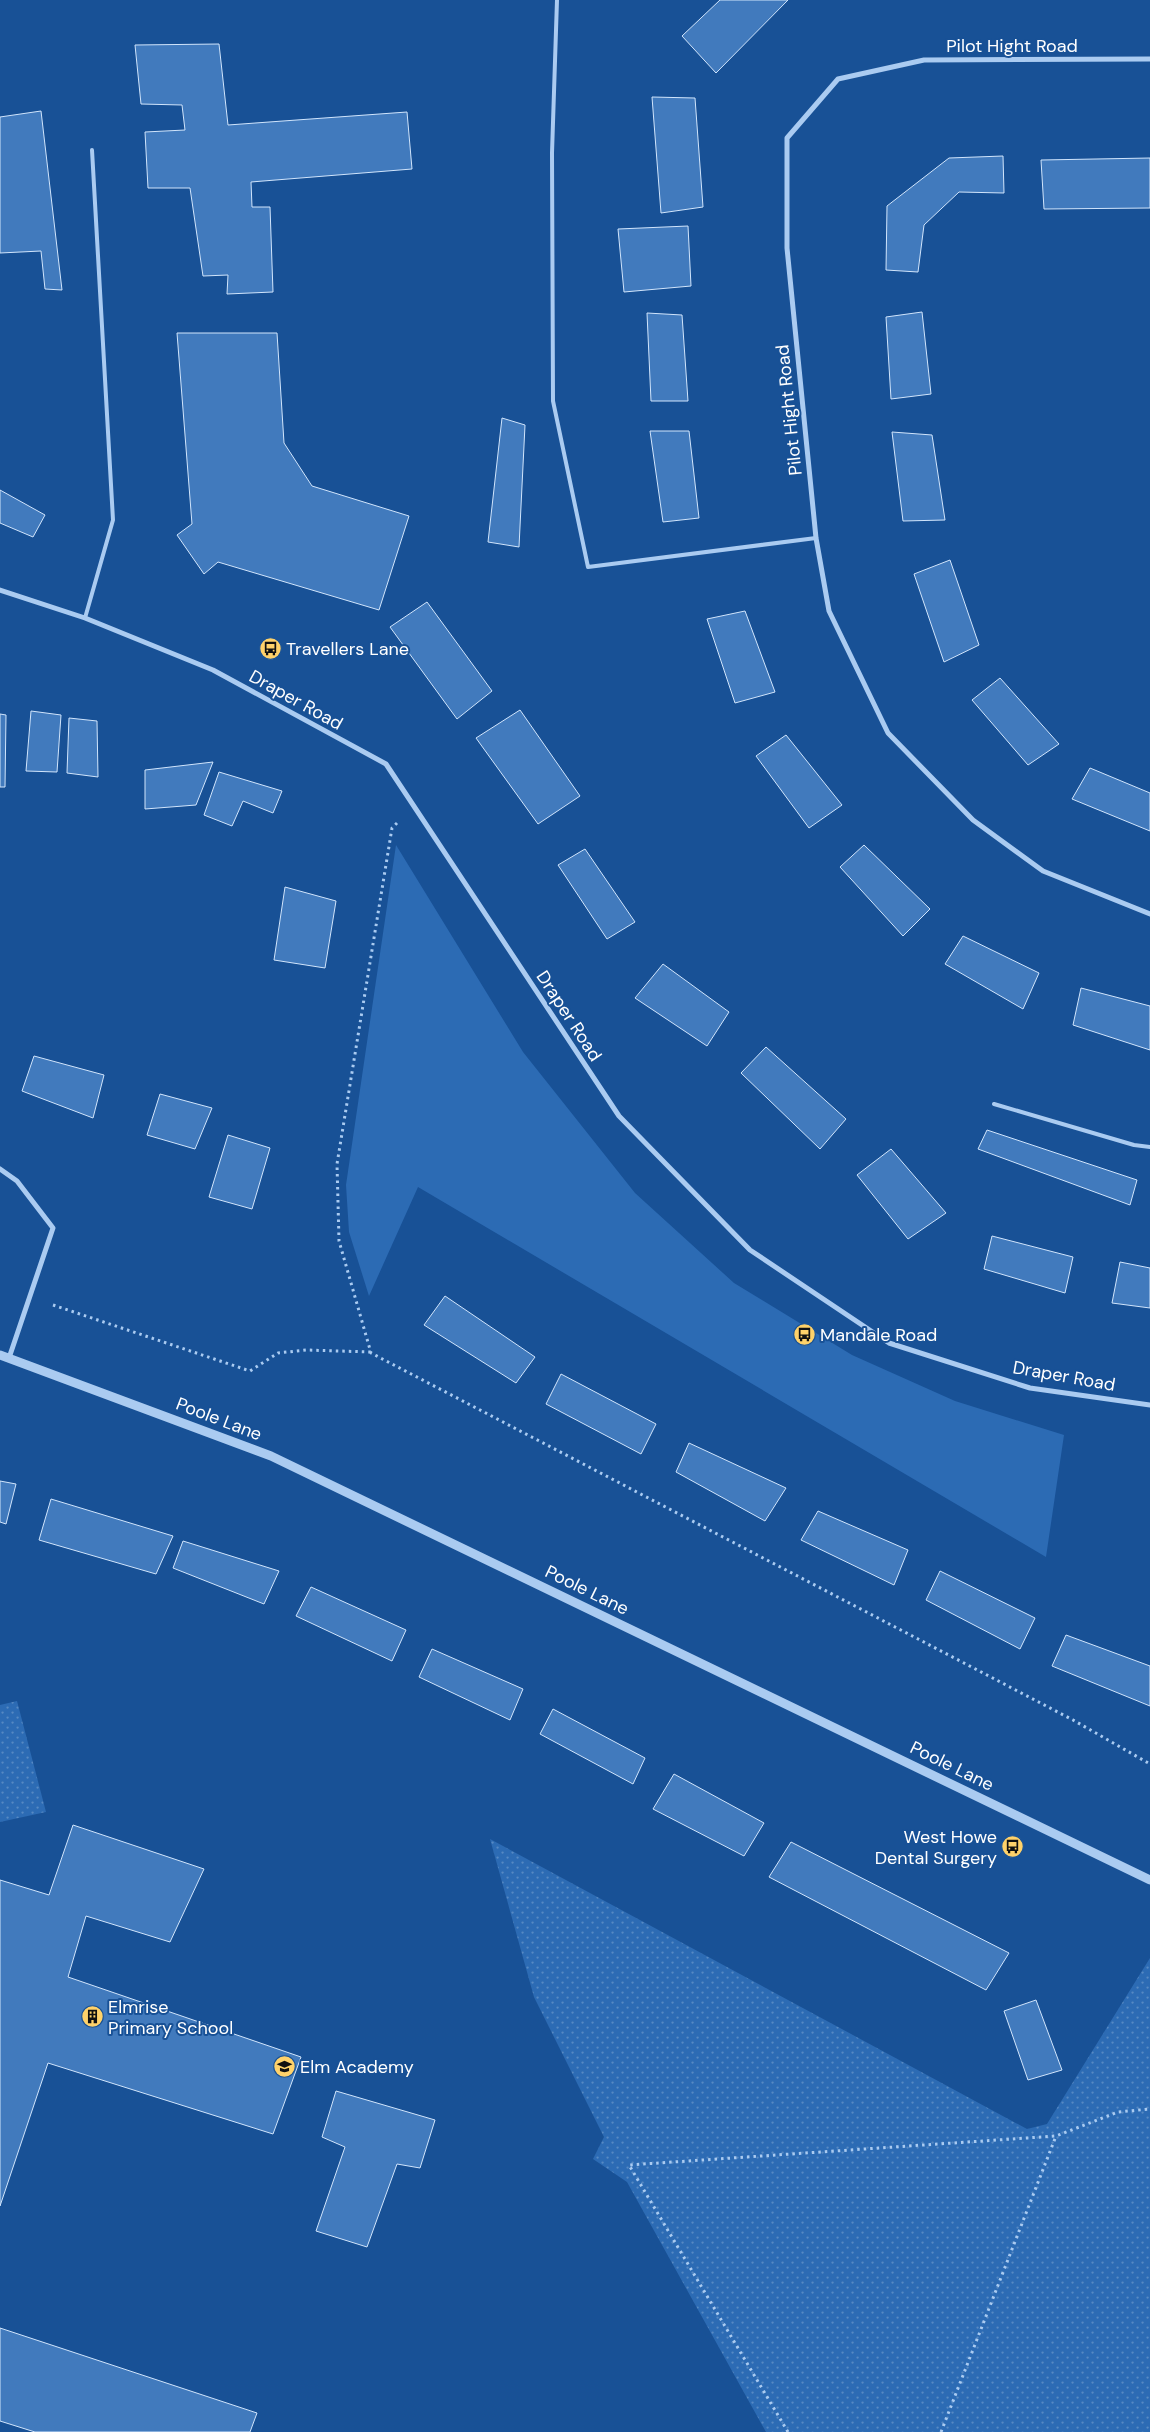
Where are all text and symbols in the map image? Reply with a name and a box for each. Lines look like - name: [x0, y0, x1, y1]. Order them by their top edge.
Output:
- street label: Pilot Hight Road: [946, 34, 1078, 58]
- street label: Pilot Hight Road: [770, 343, 808, 477]
- bus stop icon: Travellers Lane: [258, 637, 282, 661]
- place label: Travellers Lane: [286, 637, 409, 661]
- street label: Draper Road: [245, 664, 347, 736]
- street label: Draper Road: [531, 966, 607, 1066]
- bus stop icon: Mandale Road: [792, 1323, 816, 1347]
- place label: Mandale Road: [820, 1323, 937, 1347]
- street label: Draper Road: [1011, 1355, 1117, 1397]
- street label: Poole Lane: [173, 1392, 265, 1446]
- street label: Poole Lane: [541, 1559, 633, 1621]
- street label: Poole Lane: [906, 1735, 998, 1797]
- place label: West Howe Dental Surgery: [875, 1825, 997, 1870]
- bus stop icon: West Howe Dental Surgery: [1001, 1835, 1025, 1859]
- place label: Elmrise Primary School: [108, 1995, 233, 2040]
- building icon: Elmrise Primary School: [80, 2005, 104, 2029]
- school or university icon: Elm Academy: [272, 2055, 296, 2079]
- place label: Elm Academy: [300, 2055, 414, 2079]

